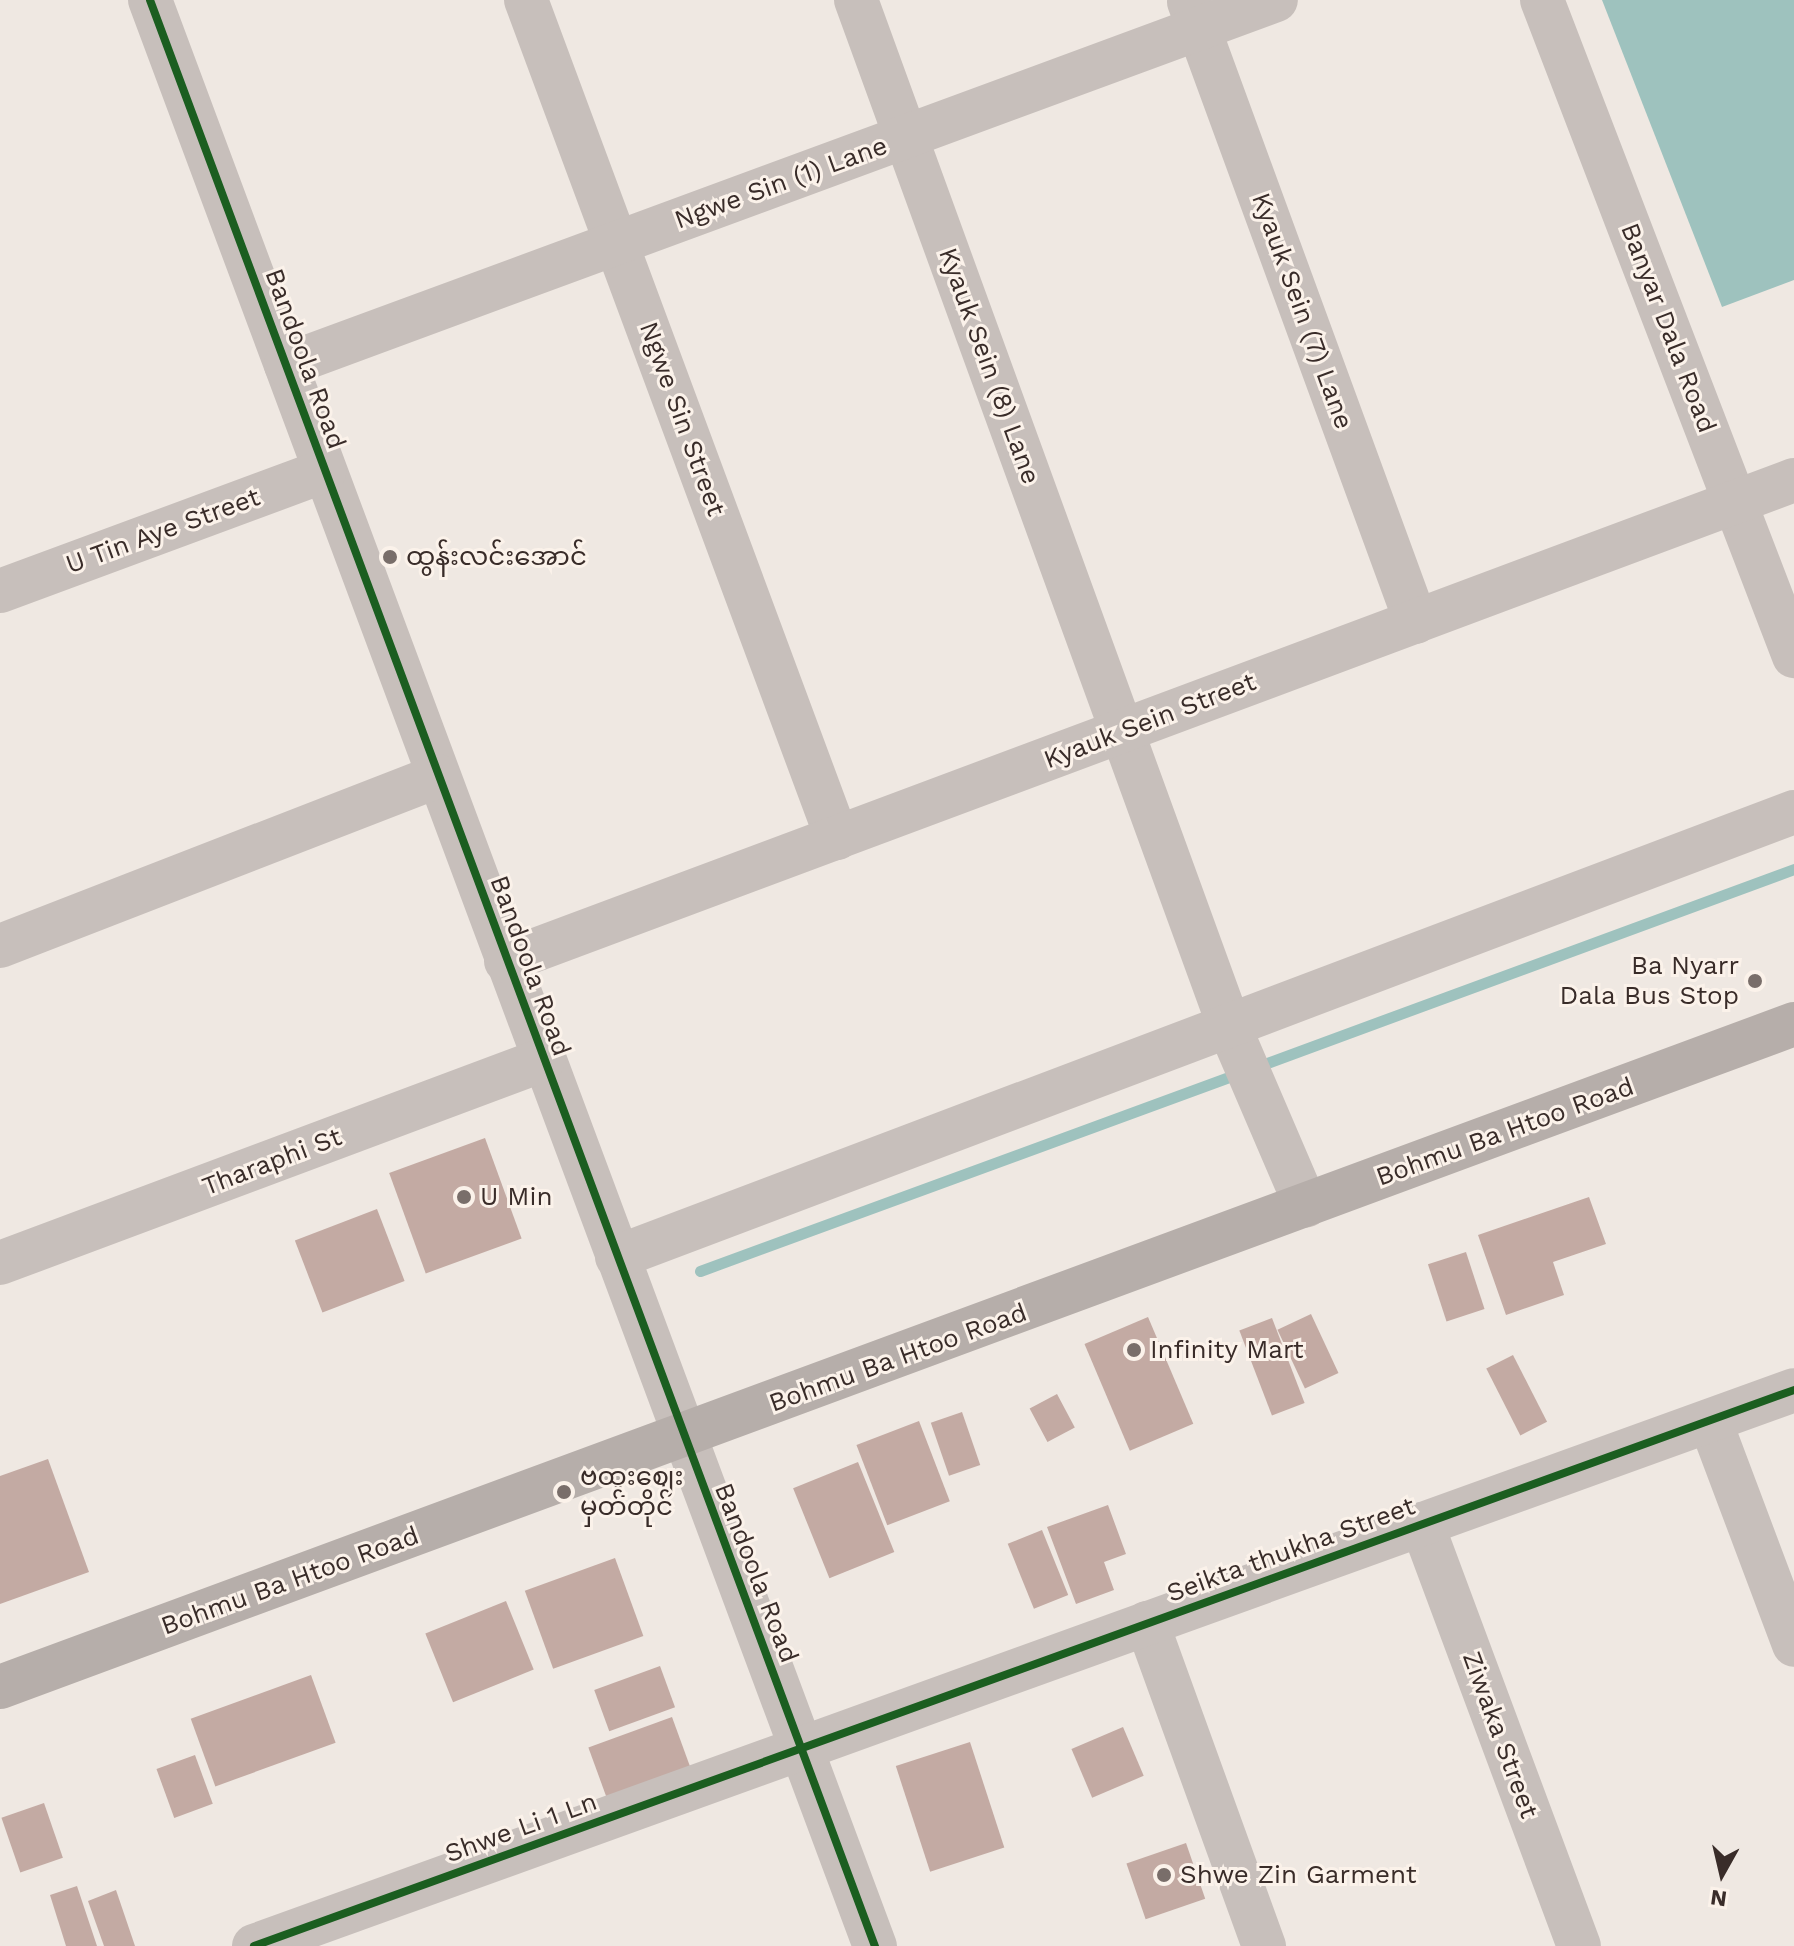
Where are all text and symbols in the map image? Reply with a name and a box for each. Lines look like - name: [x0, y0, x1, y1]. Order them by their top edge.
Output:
- street label: Ngwe Sin (1) Lane: [670, 130, 892, 236]
- street label: Kyauk Sein (7) Lane: [1245, 188, 1359, 434]
- street label: Banyar Dala Road: [1613, 218, 1723, 438]
- street label: Kyauk Sein (8) Lane: [932, 243, 1046, 489]
- street label: Bandoola Road: [258, 264, 352, 454]
- street label: Ngwe Sin Street: [632, 318, 732, 520]
- street label: U Tin Aye Street: [61, 481, 265, 581]
- place label: ထွန်းလင်းအောင်: [406, 541, 587, 573]
- marker: ထွန်းလင်းအောင်: [381, 548, 399, 566]
- street label: Kyauk Sein Street: [1039, 666, 1261, 776]
- street label: Bandoola Road: [483, 871, 577, 1061]
- place label: Ba Nyarr Dala Bus Stop: [1559, 950, 1739, 1012]
- marker: Ba Nyarr Dala Bus Stop: [1746, 972, 1764, 990]
- street label: Bohmu Ba Htoo Road: [1372, 1071, 1638, 1193]
- street label: Tharaphi St: [198, 1121, 346, 1203]
- place label: U Min: [480, 1181, 552, 1213]
- marker: U Min: [455, 1188, 473, 1206]
- street label: Bohmu Ba Htoo Road: [765, 1297, 1031, 1419]
- place label: Infinity Mart: [1150, 1334, 1304, 1366]
- marker: Infinity Mart: [1125, 1341, 1143, 1359]
- place label: ဗထူးဈေး မှတ်တိုင်: [580, 1461, 683, 1522]
- street label: Bandoola Road: [707, 1479, 805, 1667]
- marker: ဗထူးဈေး မှတ်တိုင်: [555, 1483, 573, 1501]
- street label: Seikta thukha Street: [1162, 1490, 1420, 1610]
- street label: Bohmu Ba Htoo Road: [157, 1520, 423, 1642]
- street label: Ziwaka Street: [1455, 1647, 1545, 1823]
- street label: Shwe Li 1 Ln: [441, 1786, 601, 1870]
- north arrow: [1682, 1834, 1762, 1914]
- place label: Shwe Zin Garment: [1180, 1859, 1417, 1891]
- marker: Shwe Zin Garment: [1155, 1866, 1173, 1884]
- text: N: [1709, 1885, 1728, 1912]

